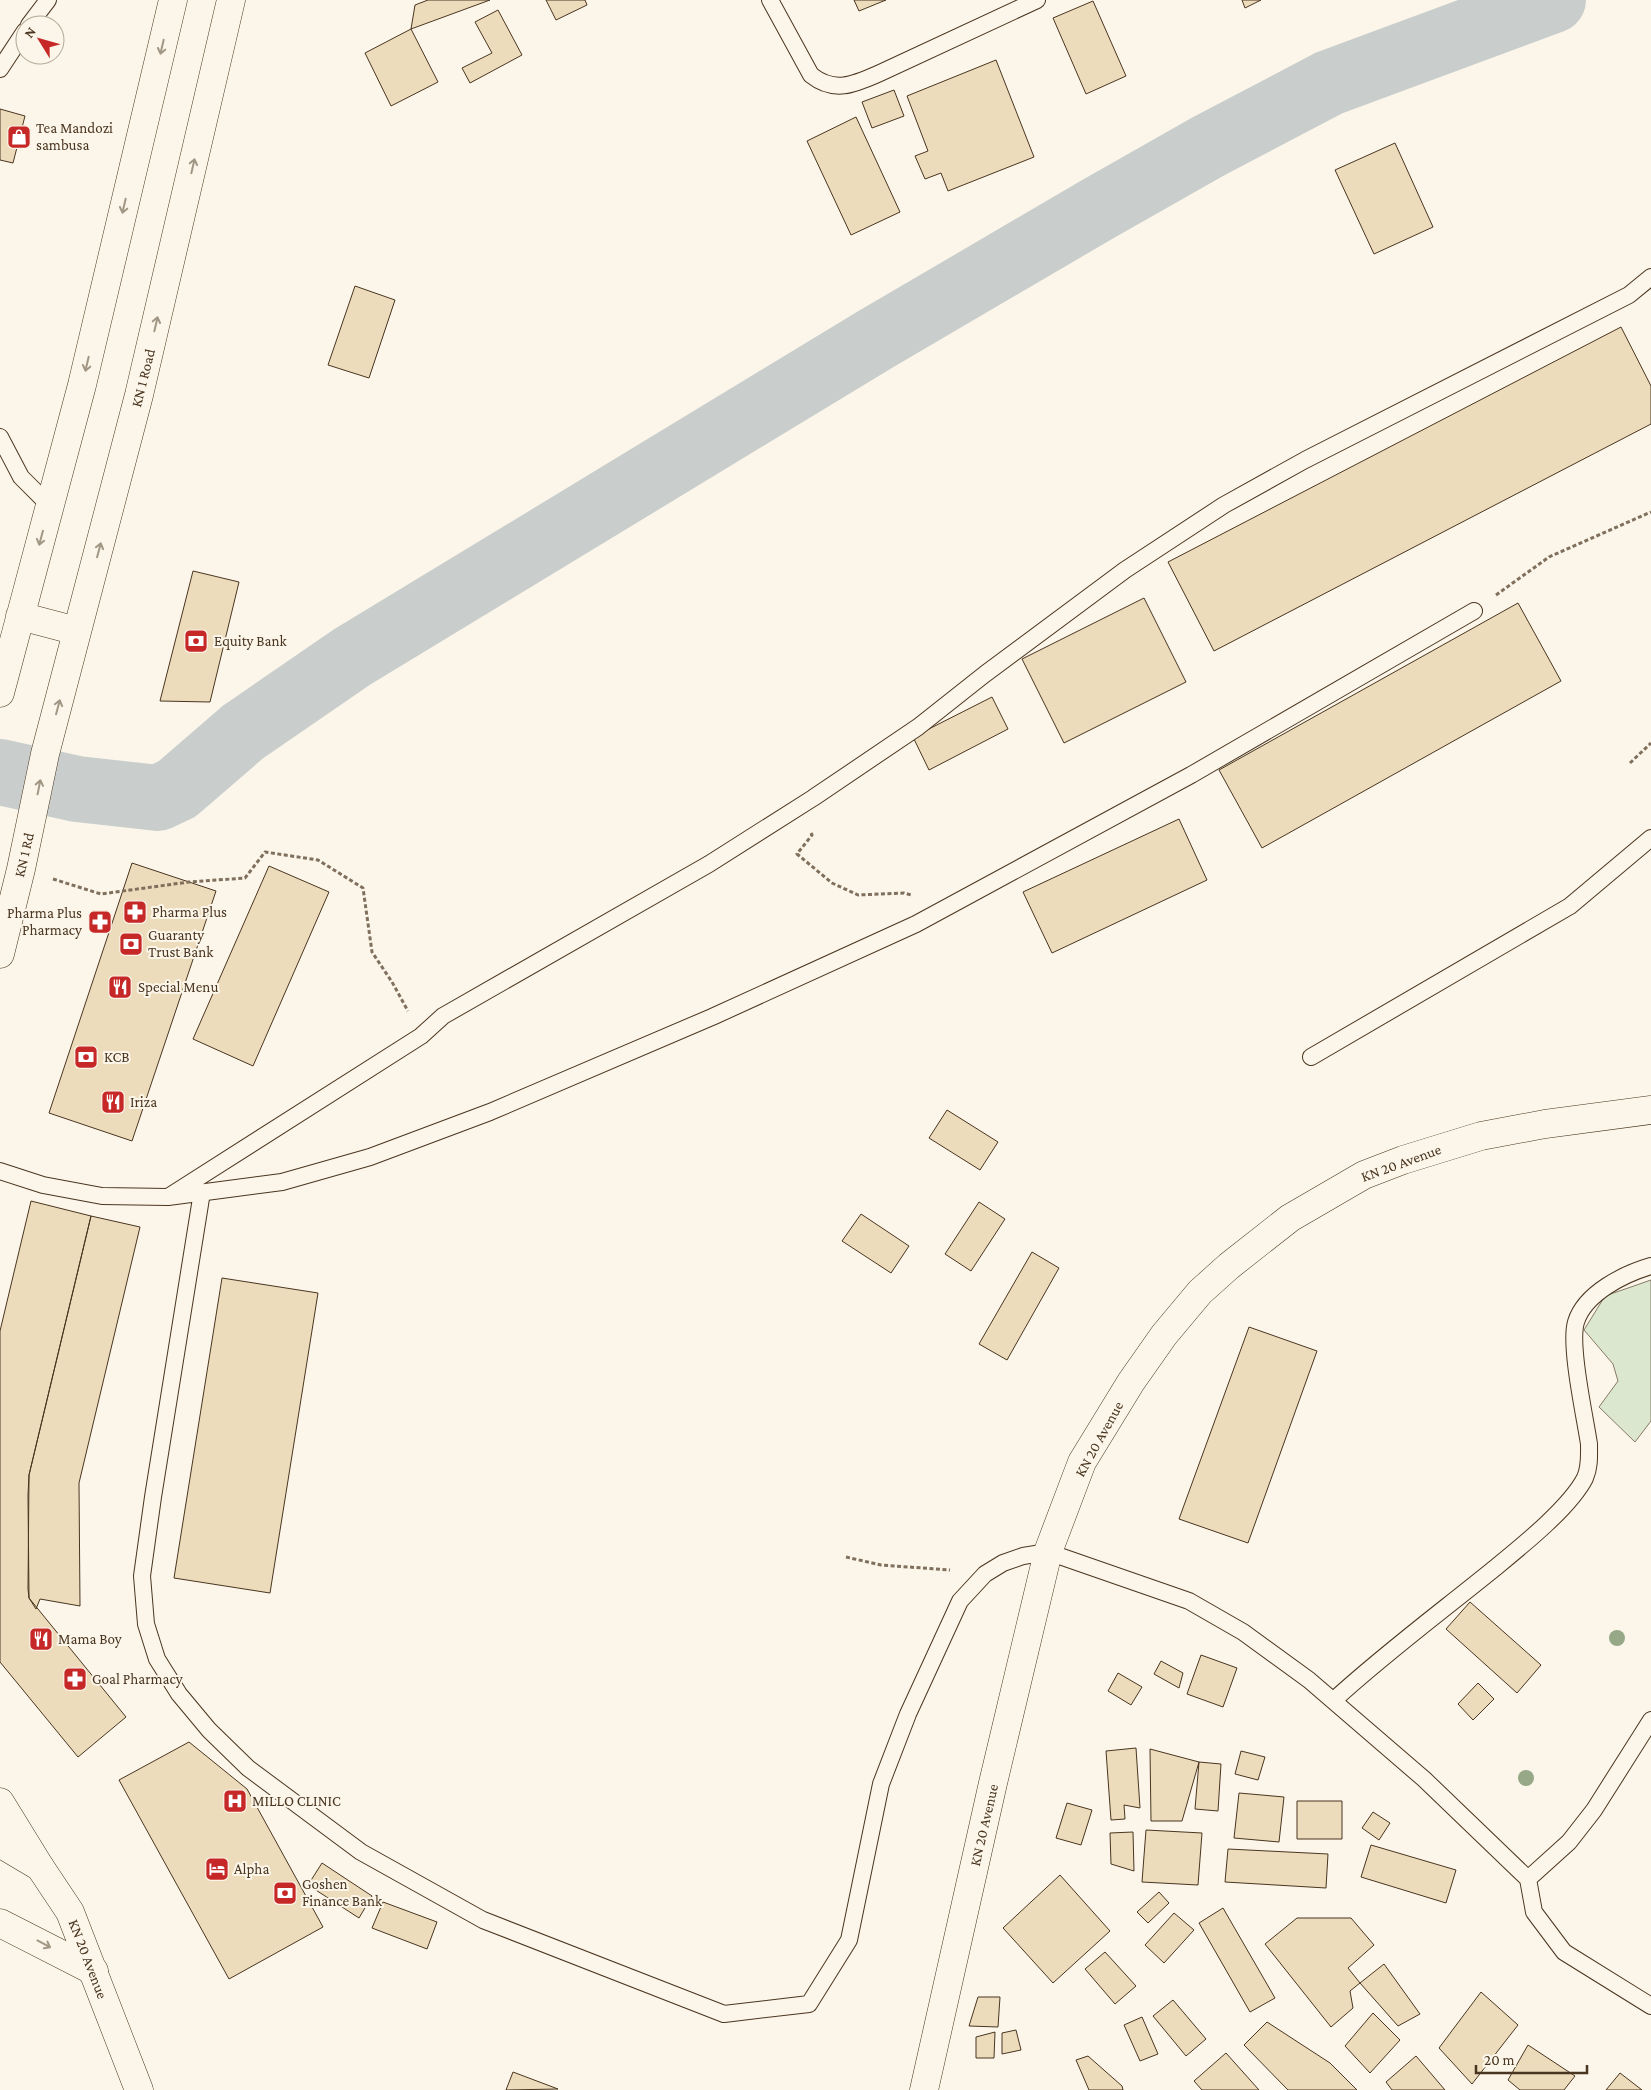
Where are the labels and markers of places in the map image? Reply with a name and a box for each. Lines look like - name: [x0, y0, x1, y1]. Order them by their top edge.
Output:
- place label: Tea Mandozi sambusa: [36, 120, 113, 153]
- shop icon: Tea Mandozi sambusa: [6, 124, 32, 150]
- bank icon: Equity Bank: [183, 628, 209, 654]
- place label: Equity Bank: [214, 633, 287, 650]
- pharmacy icon: Pharma Plus: [122, 899, 148, 925]
- place label: Pharma Plus: [152, 904, 227, 920]
- place label: Pharma Plus Pharmacy: [7, 905, 82, 939]
- pharmacy icon: Pharma Plus Pharmacy: [87, 909, 113, 935]
- place label: Guaranty Trust Bank: [148, 927, 214, 960]
- bank icon: Guaranty Trust Bank: [118, 931, 144, 957]
- restaurant icon: Special Menu: [107, 974, 133, 1000]
- place label: Special Menu: [138, 979, 218, 996]
- bank icon: KCB: [73, 1044, 99, 1070]
- place label: KCB: [104, 1049, 130, 1065]
- restaurant icon: Iriza: [100, 1089, 126, 1115]
- place label: Iriza: [130, 1094, 157, 1110]
- restaurant icon: Mama Boy: [28, 1626, 54, 1652]
- place label: Mama Boy: [58, 1631, 122, 1648]
- pharmacy icon: Goal Pharmacy: [62, 1666, 88, 1692]
- place label: Goal Pharmacy: [92, 1671, 183, 1688]
- hospital icon: MILLO CLINIC: [222, 1788, 248, 1814]
- place label: MILLO CLINIC: [252, 1793, 341, 1809]
- hotel icon: Alpha: [204, 1856, 230, 1882]
- place label: Alpha: [234, 1861, 269, 1878]
- place label: Goshen Finance Bank: [302, 1876, 383, 1909]
- bank icon: Goshen Finance Bank: [272, 1880, 298, 1906]

